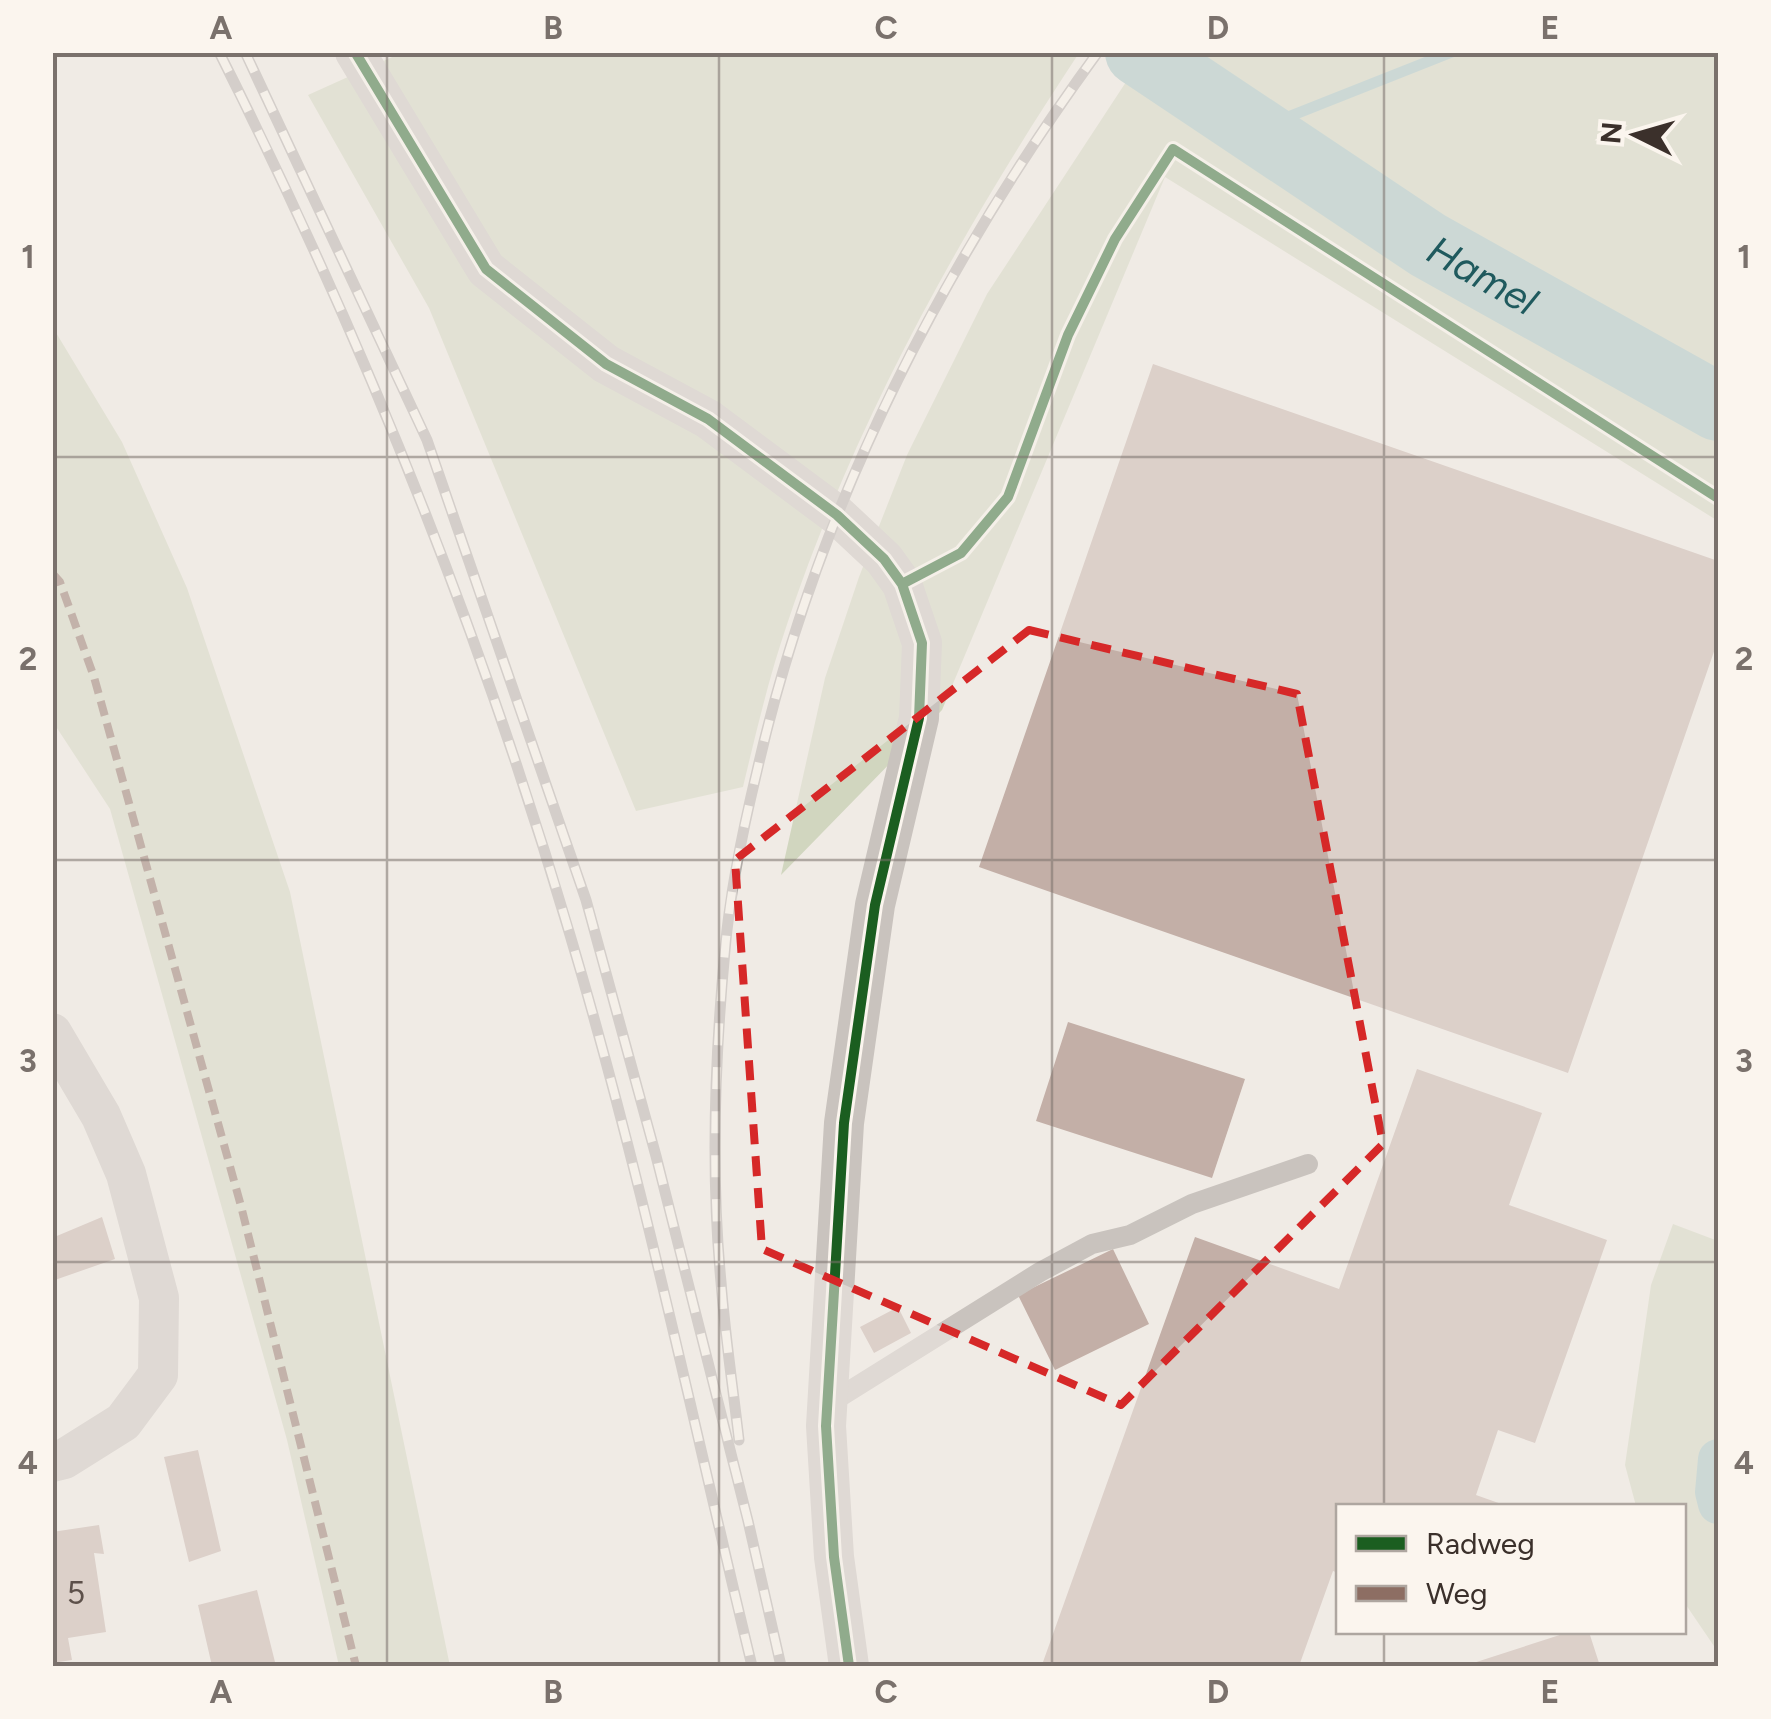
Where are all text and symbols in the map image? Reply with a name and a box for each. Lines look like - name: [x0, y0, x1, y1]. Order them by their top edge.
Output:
- text: A: [210, 9, 233, 47]
- text: B: [543, 9, 563, 47]
- text: C: [874, 9, 898, 47]
- text: D: [1207, 9, 1229, 47]
- text: E: [1541, 9, 1559, 47]
- north arrow: [1586, 85, 1686, 185]
- text: N: [1593, 121, 1629, 145]
- water label: Hamel: [1419, 226, 1547, 326]
- text: 1: [21, 238, 35, 276]
- text: 1: [1737, 238, 1751, 276]
- text: 2: [19, 640, 37, 678]
- text: 2: [1735, 640, 1753, 678]
- text: 3: [19, 1042, 37, 1080]
- text: 3: [1735, 1042, 1753, 1080]
- text: 4: [18, 1444, 38, 1482]
- text: 4: [1734, 1444, 1754, 1482]
- legend: [1336, 1504, 1686, 1634]
- text: Radweg: [1426, 1525, 1535, 1562]
- house number: 5: [67, 1574, 85, 1612]
- text: Weg: [1426, 1575, 1488, 1612]
- text: A: [210, 1673, 233, 1711]
- text: B: [543, 1673, 563, 1711]
- text: C: [874, 1673, 898, 1711]
- text: D: [1207, 1673, 1229, 1711]
- text: E: [1541, 1673, 1559, 1711]

